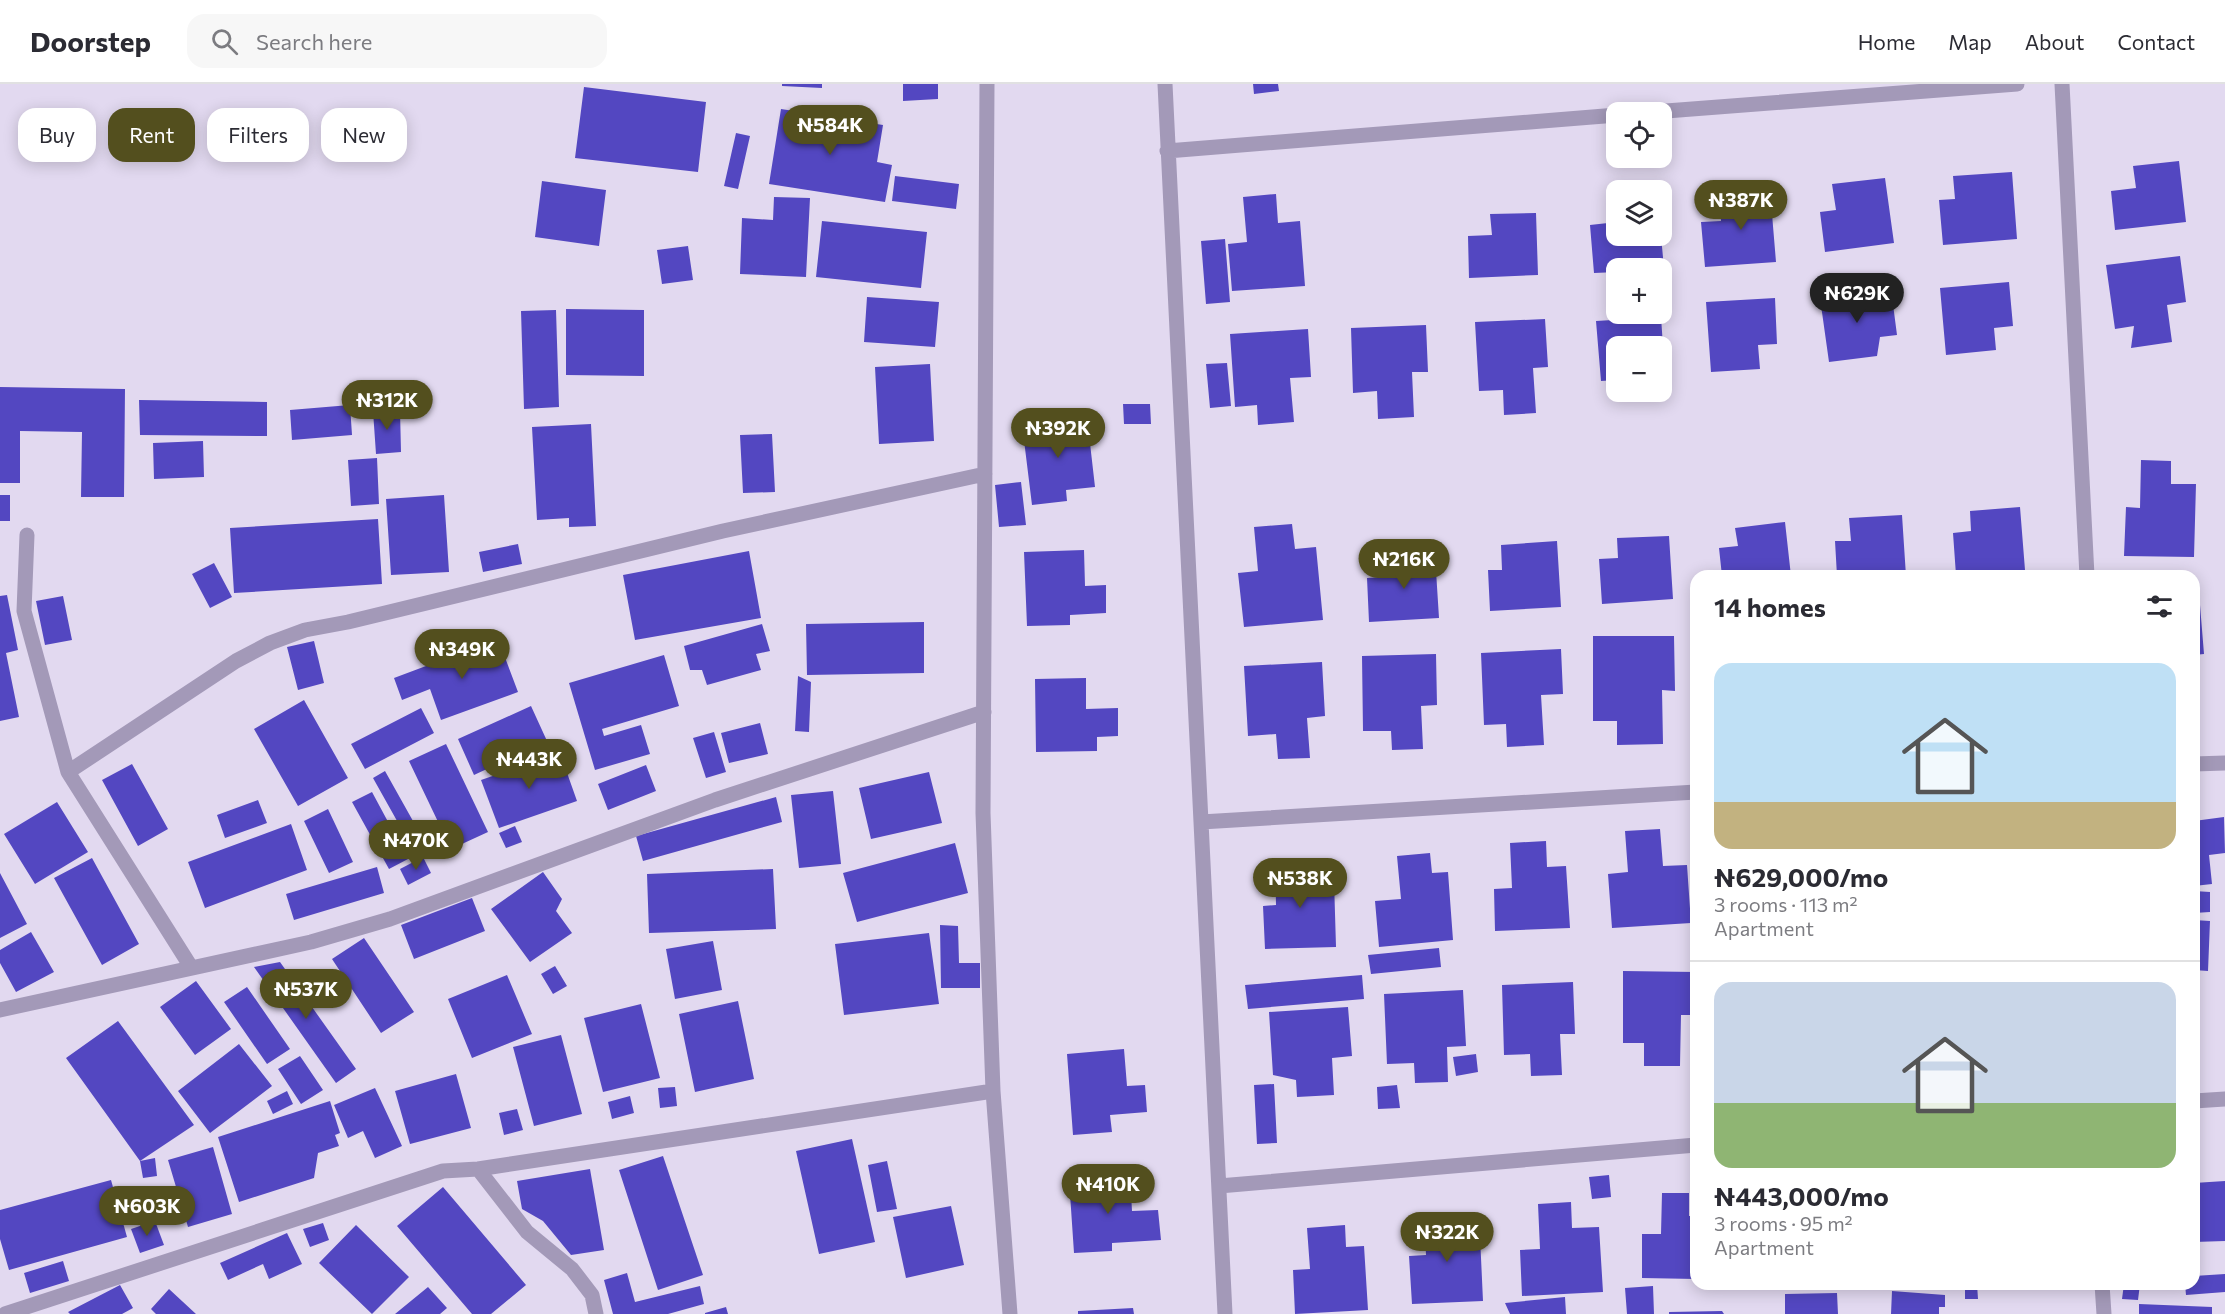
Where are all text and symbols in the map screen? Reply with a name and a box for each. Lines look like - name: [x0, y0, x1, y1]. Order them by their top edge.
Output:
- search box: [187, 14, 607, 68]
- text: Doorstep: [30, 24, 151, 58]
- icon: search: [208, 25, 241, 58]
- text: Search here: [256, 28, 372, 55]
- text: Home: [1858, 29, 1915, 54]
- text: Map: [1948, 29, 1992, 54]
- text: About: [2025, 29, 2084, 54]
- text: Contact: [2117, 29, 2195, 54]
- map controls: [1606, 102, 1672, 402]
- button: locate: [1606, 102, 1672, 168]
- pin: ₦584K: [788, 105, 872, 156]
- chip: Buy: [18, 108, 96, 162]
- chip: Rent: [108, 108, 195, 162]
- chip: Filters: [207, 108, 309, 162]
- chip: New: [321, 108, 407, 162]
- text: ₦584K: [797, 112, 863, 136]
- button: layers: [1606, 180, 1672, 246]
- pin: ₦387K: [1699, 180, 1783, 231]
- text: ₦387K: [1708, 187, 1774, 211]
- button: +: [1606, 258, 1672, 324]
- pin: ₦629K: [1815, 273, 1899, 324]
- text: ₦629K: [1824, 280, 1890, 304]
- button: −: [1606, 336, 1672, 402]
- pin: ₦312K: [345, 380, 429, 431]
- text: ₦312K: [356, 387, 418, 411]
- pin: ₦392K: [1016, 408, 1100, 459]
- text: ₦392K: [1025, 415, 1091, 439]
- pin: ₦216K: [1362, 539, 1446, 590]
- text: ₦216K: [1373, 546, 1435, 570]
- icon: filters: [2143, 590, 2176, 623]
- text: 14 homes: [1714, 591, 1826, 622]
- pin: ₦349K: [420, 629, 504, 680]
- text: ₦349K: [429, 636, 495, 660]
- icon: home: [1891, 702, 1999, 810]
- pin: ₦443K: [487, 739, 571, 790]
- text: ₦443K: [496, 746, 562, 770]
- pin: ₦470K: [374, 820, 458, 871]
- text: ₦470K: [383, 827, 449, 851]
- pin: ₦538K: [1258, 858, 1342, 909]
- text: ₦629,000/mo: [1714, 861, 1888, 892]
- text: ₦538K: [1267, 865, 1333, 889]
- text: 3 rooms · 113 m²: [1714, 892, 1858, 916]
- text: Apartment: [1714, 916, 1814, 940]
- pin: ₦537K: [264, 969, 348, 1020]
- text: ₦537K: [274, 976, 338, 1000]
- icon: home: [1891, 1021, 1999, 1129]
- pin: ₦410K: [1066, 1164, 1150, 1215]
- text: ₦410K: [1076, 1171, 1140, 1195]
- text: ₦443,000/mo: [1714, 1180, 1889, 1211]
- pin: ₦603K: [105, 1186, 189, 1237]
- text: ₦603K: [113, 1193, 181, 1217]
- text: 3 rooms · 95 m²: [1714, 1211, 1853, 1235]
- pin: ₦322K: [1405, 1212, 1489, 1263]
- text: ₦322K: [1415, 1219, 1479, 1243]
- text: Apartment: [1714, 1235, 1814, 1259]

